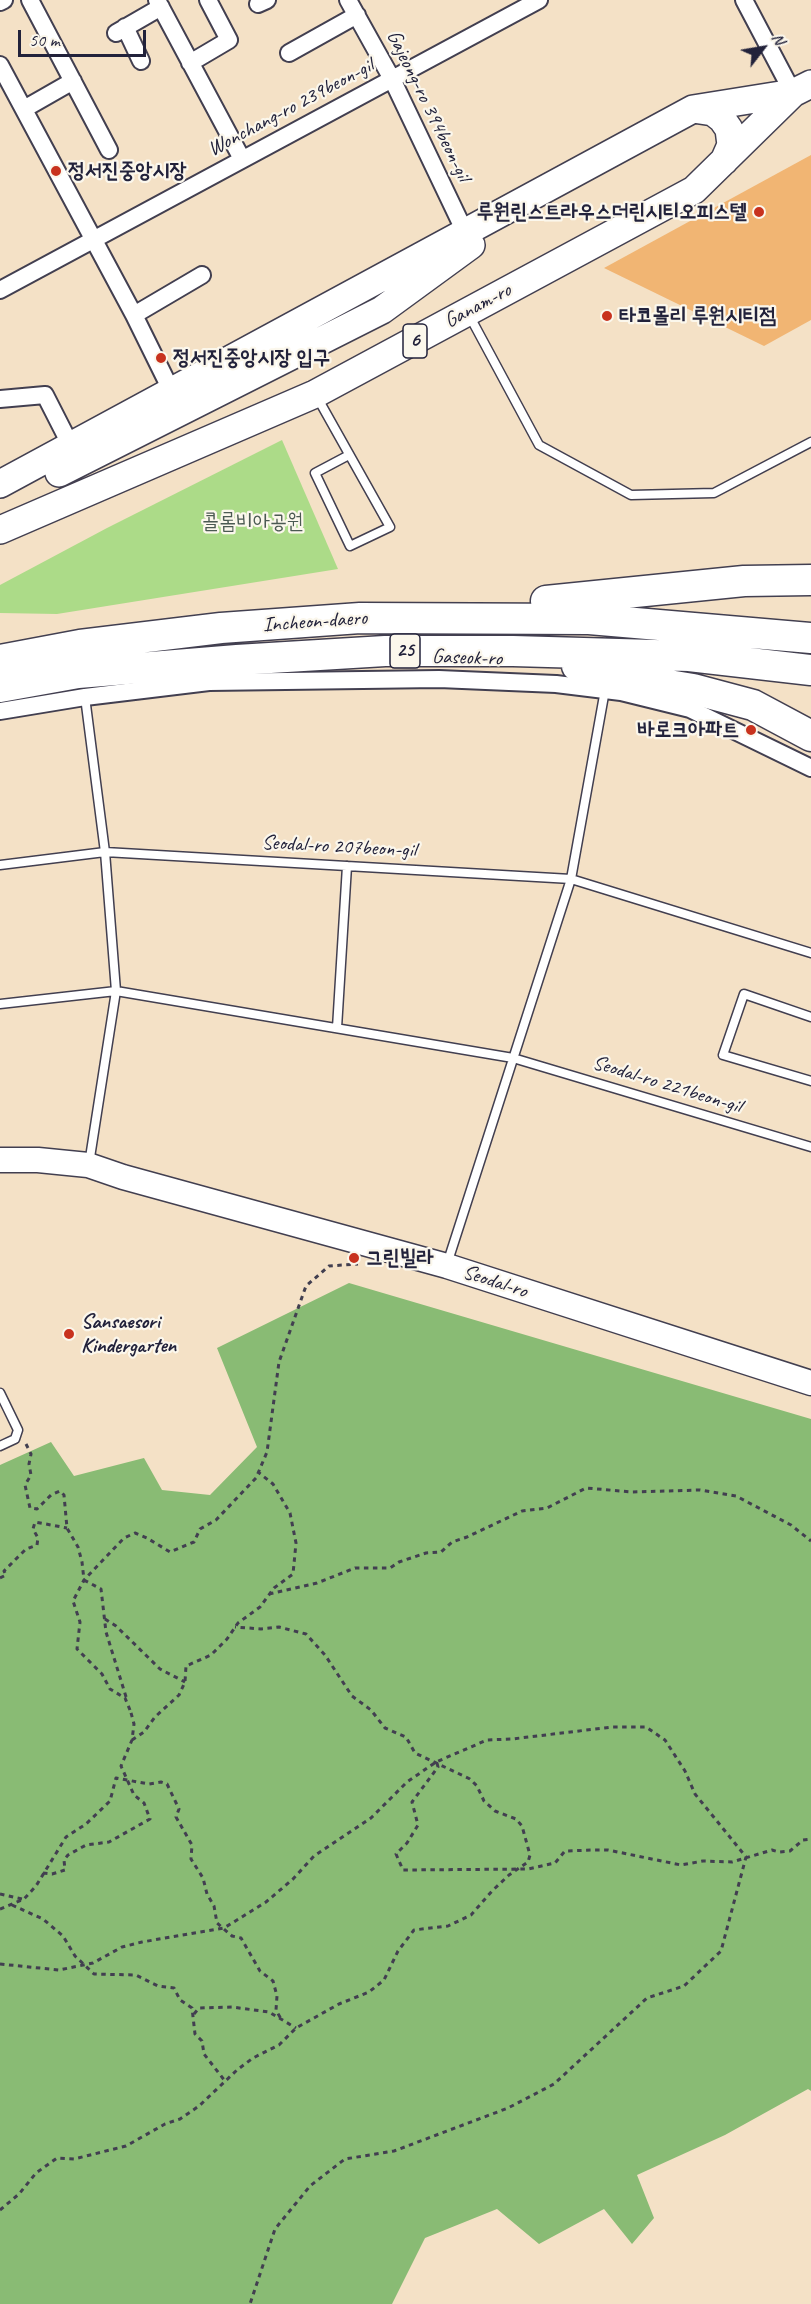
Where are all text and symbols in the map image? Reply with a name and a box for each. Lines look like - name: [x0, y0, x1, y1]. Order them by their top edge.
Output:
- scale bar: [21, 18, 148, 56]
- north arrow: [733, 18, 793, 78]
- street label: Gajeong-ro 394beon-gil: [381, 26, 475, 186]
- text: 50 m: [29, 29, 60, 51]
- text: N: [767, 29, 790, 48]
- street label: Wonchang-ro 239beon-gil: [204, 54, 378, 162]
- place label: 정서진중앙시장: [68, 158, 186, 184]
- marker: 정서진중앙시장: [49, 164, 63, 178]
- place label: 루원린스트라우스더린시티오피스텔: [477, 199, 747, 225]
- marker: 루원린스트라우스더린시티오피스텔: [752, 205, 766, 219]
- street label: Ganam-ro: [440, 278, 516, 334]
- place label: 타코몰리 루원시티점: [619, 303, 776, 329]
- marker: 타코몰리 루원시티점: [600, 309, 614, 323]
- road number: 6: [403, 324, 427, 358]
- place label: 정서진중앙시장 입구: [173, 345, 330, 371]
- marker: 정서진중앙시장 입구: [154, 351, 168, 365]
- park label: 콜롬비아공원: [202, 509, 304, 535]
- street label: Incheon-daero: [262, 606, 368, 638]
- road number: 25: [390, 634, 420, 668]
- street label: Gaseok-ro: [431, 644, 503, 672]
- place label: 바로크아파트: [638, 717, 739, 743]
- marker: 바로크아파트: [744, 723, 758, 737]
- street label: Seodal-ro 207beon-gil: [261, 830, 417, 864]
- street label: Seodal-ro 221beon-gil: [589, 1050, 745, 1120]
- place label: 그린빌라: [366, 1245, 434, 1271]
- marker: 그린빌라: [347, 1251, 361, 1265]
- street label: Seodal-ro: [460, 1260, 530, 1304]
- place label: Sansaesori Kindergarten: [81, 1309, 176, 1359]
- marker: Sansaesori Kindergarten: [62, 1327, 76, 1341]

